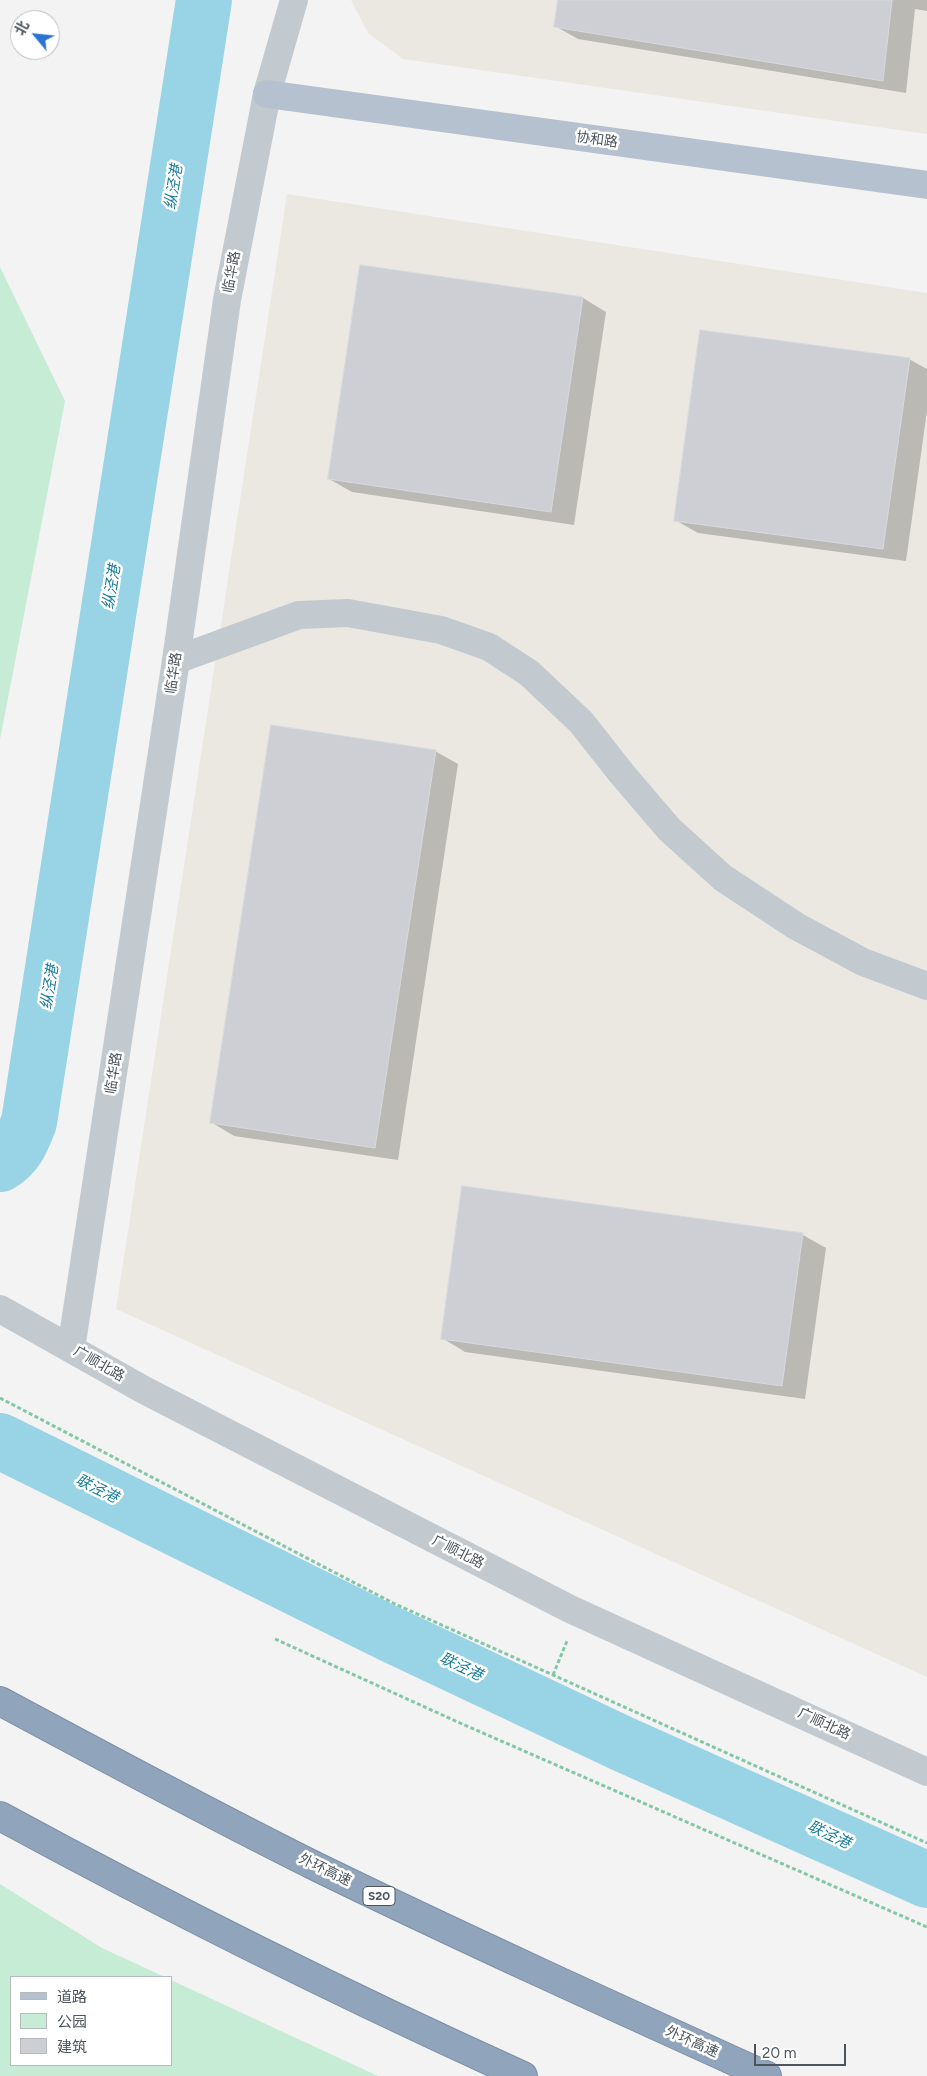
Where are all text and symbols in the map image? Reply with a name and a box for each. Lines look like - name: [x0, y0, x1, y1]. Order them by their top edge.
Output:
- north arrow: [10, 10, 60, 60]
- text: 北: [11, 18, 33, 38]
- street label: 协和路: [575, 129, 619, 151]
- water label: 纵泾港: [162, 163, 186, 211]
- street label: 临华路: [220, 250, 244, 294]
- water label: 纵泾港: [100, 563, 124, 611]
- street label: 临华路: [163, 651, 185, 695]
- water label: 纵泾港: [38, 963, 62, 1011]
- street label: 临华路: [102, 1051, 126, 1095]
- street label: 广顺北路: [71, 1343, 127, 1385]
- water label: 联泾港: [73, 1471, 121, 1507]
- street label: 广顺北路: [429, 1532, 487, 1572]
- water label: 联泾港: [437, 1649, 485, 1685]
- street label: 广顺北路: [795, 1705, 853, 1743]
- water label: 联泾港: [805, 1817, 853, 1853]
- street label: 外环高速: [296, 1850, 354, 1890]
- road number: S20: [363, 1886, 395, 1905]
- legend: [10, 1976, 172, 2066]
- text: 道路: [57, 1988, 87, 2006]
- text: 公园: [57, 2013, 87, 2031]
- street label: 外环高速: [663, 2023, 721, 2061]
- scale bar: [757, 2034, 850, 2066]
- text: 建筑: [57, 2038, 87, 2056]
- text: 20 m: [762, 2044, 796, 2062]

